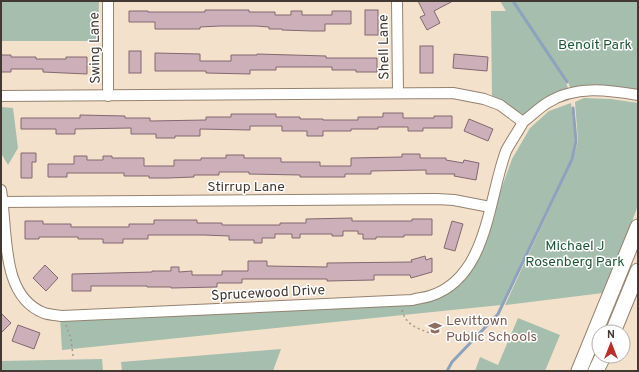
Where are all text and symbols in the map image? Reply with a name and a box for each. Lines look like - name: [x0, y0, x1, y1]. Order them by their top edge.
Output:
- street label: Swing Lane: [86, 12, 105, 84]
- street label: Shell Lane: [375, 14, 394, 80]
- park label: Benoit Park: [558, 37, 632, 54]
- street label: Stirrup Lane: [207, 179, 285, 196]
- park label: Michael J Rosenberg Park: [525, 238, 625, 271]
- street label: Sprucewood Drive: [211, 282, 326, 305]
- place label: Levittown Public Schools: [446, 313, 537, 346]
- school or university icon: Levittown Public Schools: [427, 320, 443, 336]
- north arrow: [591, 324, 631, 364]
- text: N: [607, 328, 615, 342]

